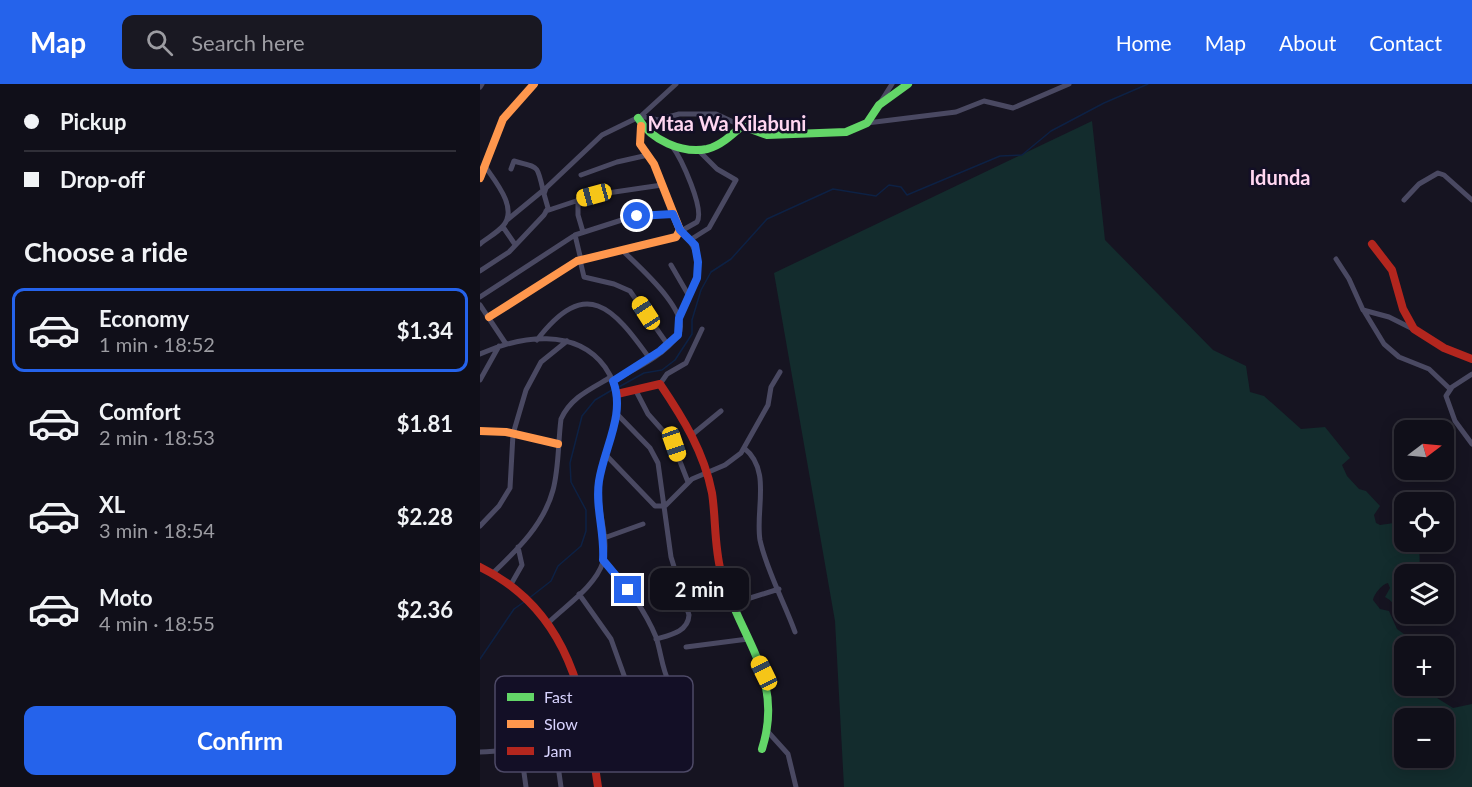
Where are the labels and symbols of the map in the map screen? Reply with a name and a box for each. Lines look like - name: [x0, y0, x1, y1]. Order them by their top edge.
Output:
- district label: Mtaa Wa Kilabuni: [648, 111, 806, 135]
- district label: Idunda: [1249, 165, 1311, 189]
- car: [574, 182, 614, 208]
- route start: [623, 202, 650, 229]
- car: [629, 293, 663, 333]
- north arrow: [1394, 420, 1454, 480]
- car: [660, 424, 688, 464]
- callout: 2 min: [649, 569, 748, 611]
- route end: [614, 576, 641, 603]
- car: [748, 653, 780, 693]
- legend: [495, 676, 693, 772]
- text: Fast: [544, 687, 573, 706]
- text: Slow: [544, 714, 578, 733]
- text: Jam: [544, 741, 572, 760]

